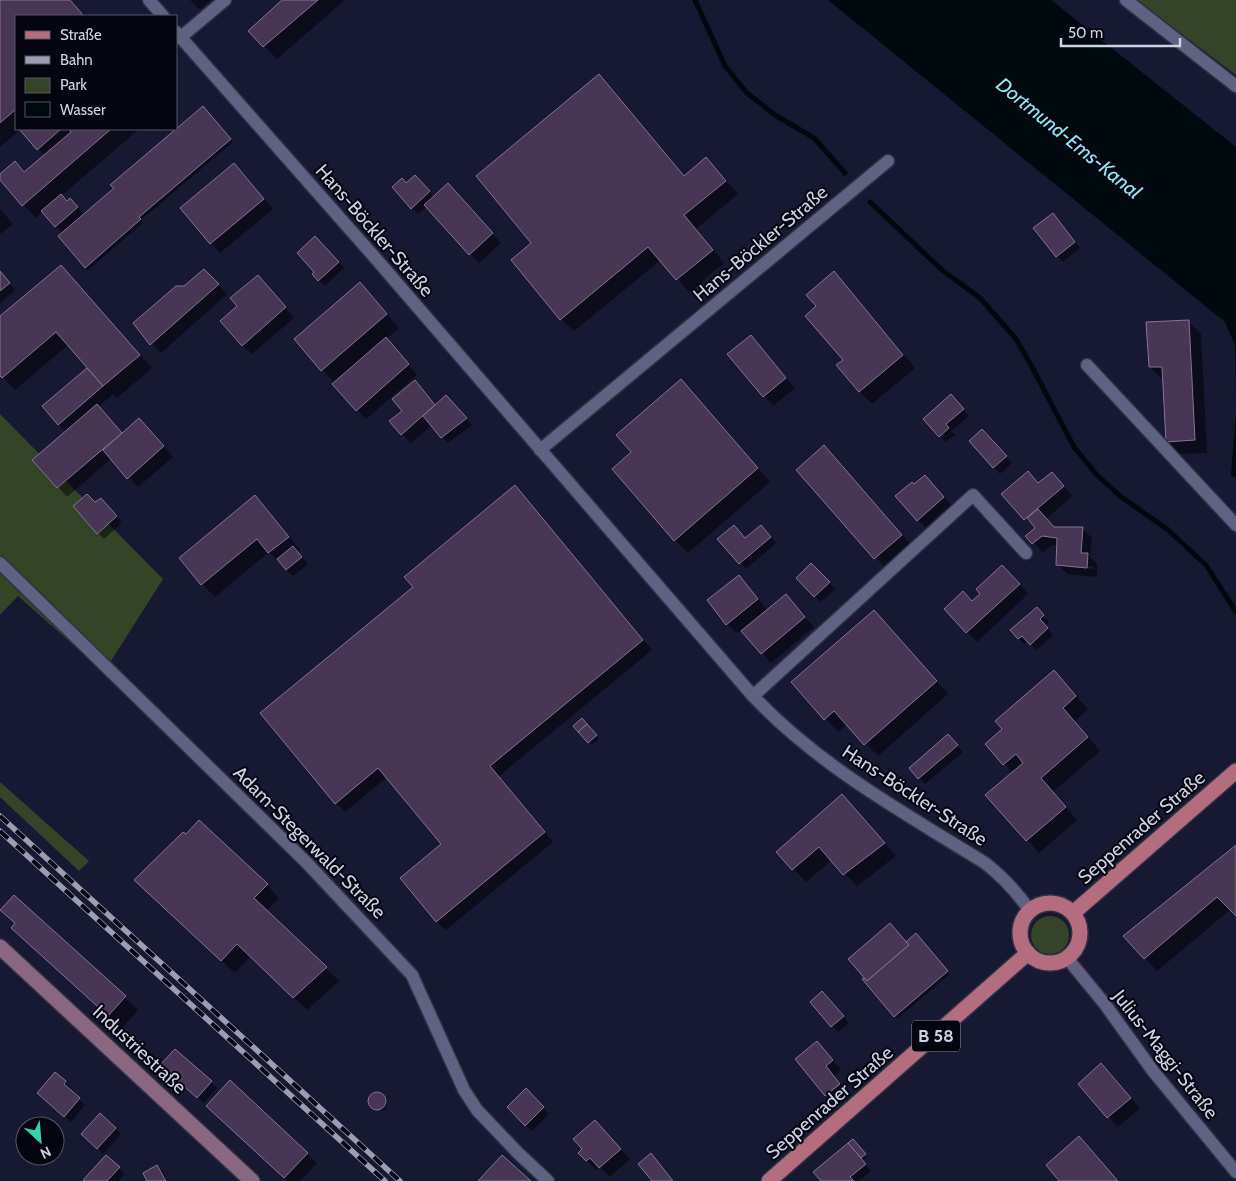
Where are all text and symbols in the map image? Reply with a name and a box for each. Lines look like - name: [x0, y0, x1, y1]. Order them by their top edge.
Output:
- legend: [15, 15, 178, 130]
- scale bar: [1061, 15, 1180, 47]
- text: 50 m: [1068, 24, 1103, 42]
- text: Straße: [60, 26, 102, 44]
- text: Bahn: [60, 51, 93, 69]
- water label: Dortmund-Ems-Kanal: [992, 72, 1147, 204]
- text: Park: [60, 76, 87, 94]
- text: Wasser: [60, 101, 106, 119]
- street label: Hans-Böckler-Straße: [311, 159, 439, 302]
- street label: Hans-Böckler-Straße: [689, 180, 832, 306]
- street label: Hans-Böckler-Straße: [838, 740, 992, 851]
- street label: Adam-Stegerwald-Straße: [229, 761, 391, 924]
- street label: Seppenrader Straße: [1073, 766, 1210, 889]
- street label: Julius-Maggi-Straße: [1107, 984, 1223, 1124]
- street label: Industriestraße: [88, 1000, 191, 1099]
- road number: B 58: [912, 1020, 960, 1052]
- street label: Seppenrader Straße: [761, 1041, 898, 1164]
- north arrow: [15, 1116, 65, 1166]
- text: N: [37, 1142, 54, 1163]

